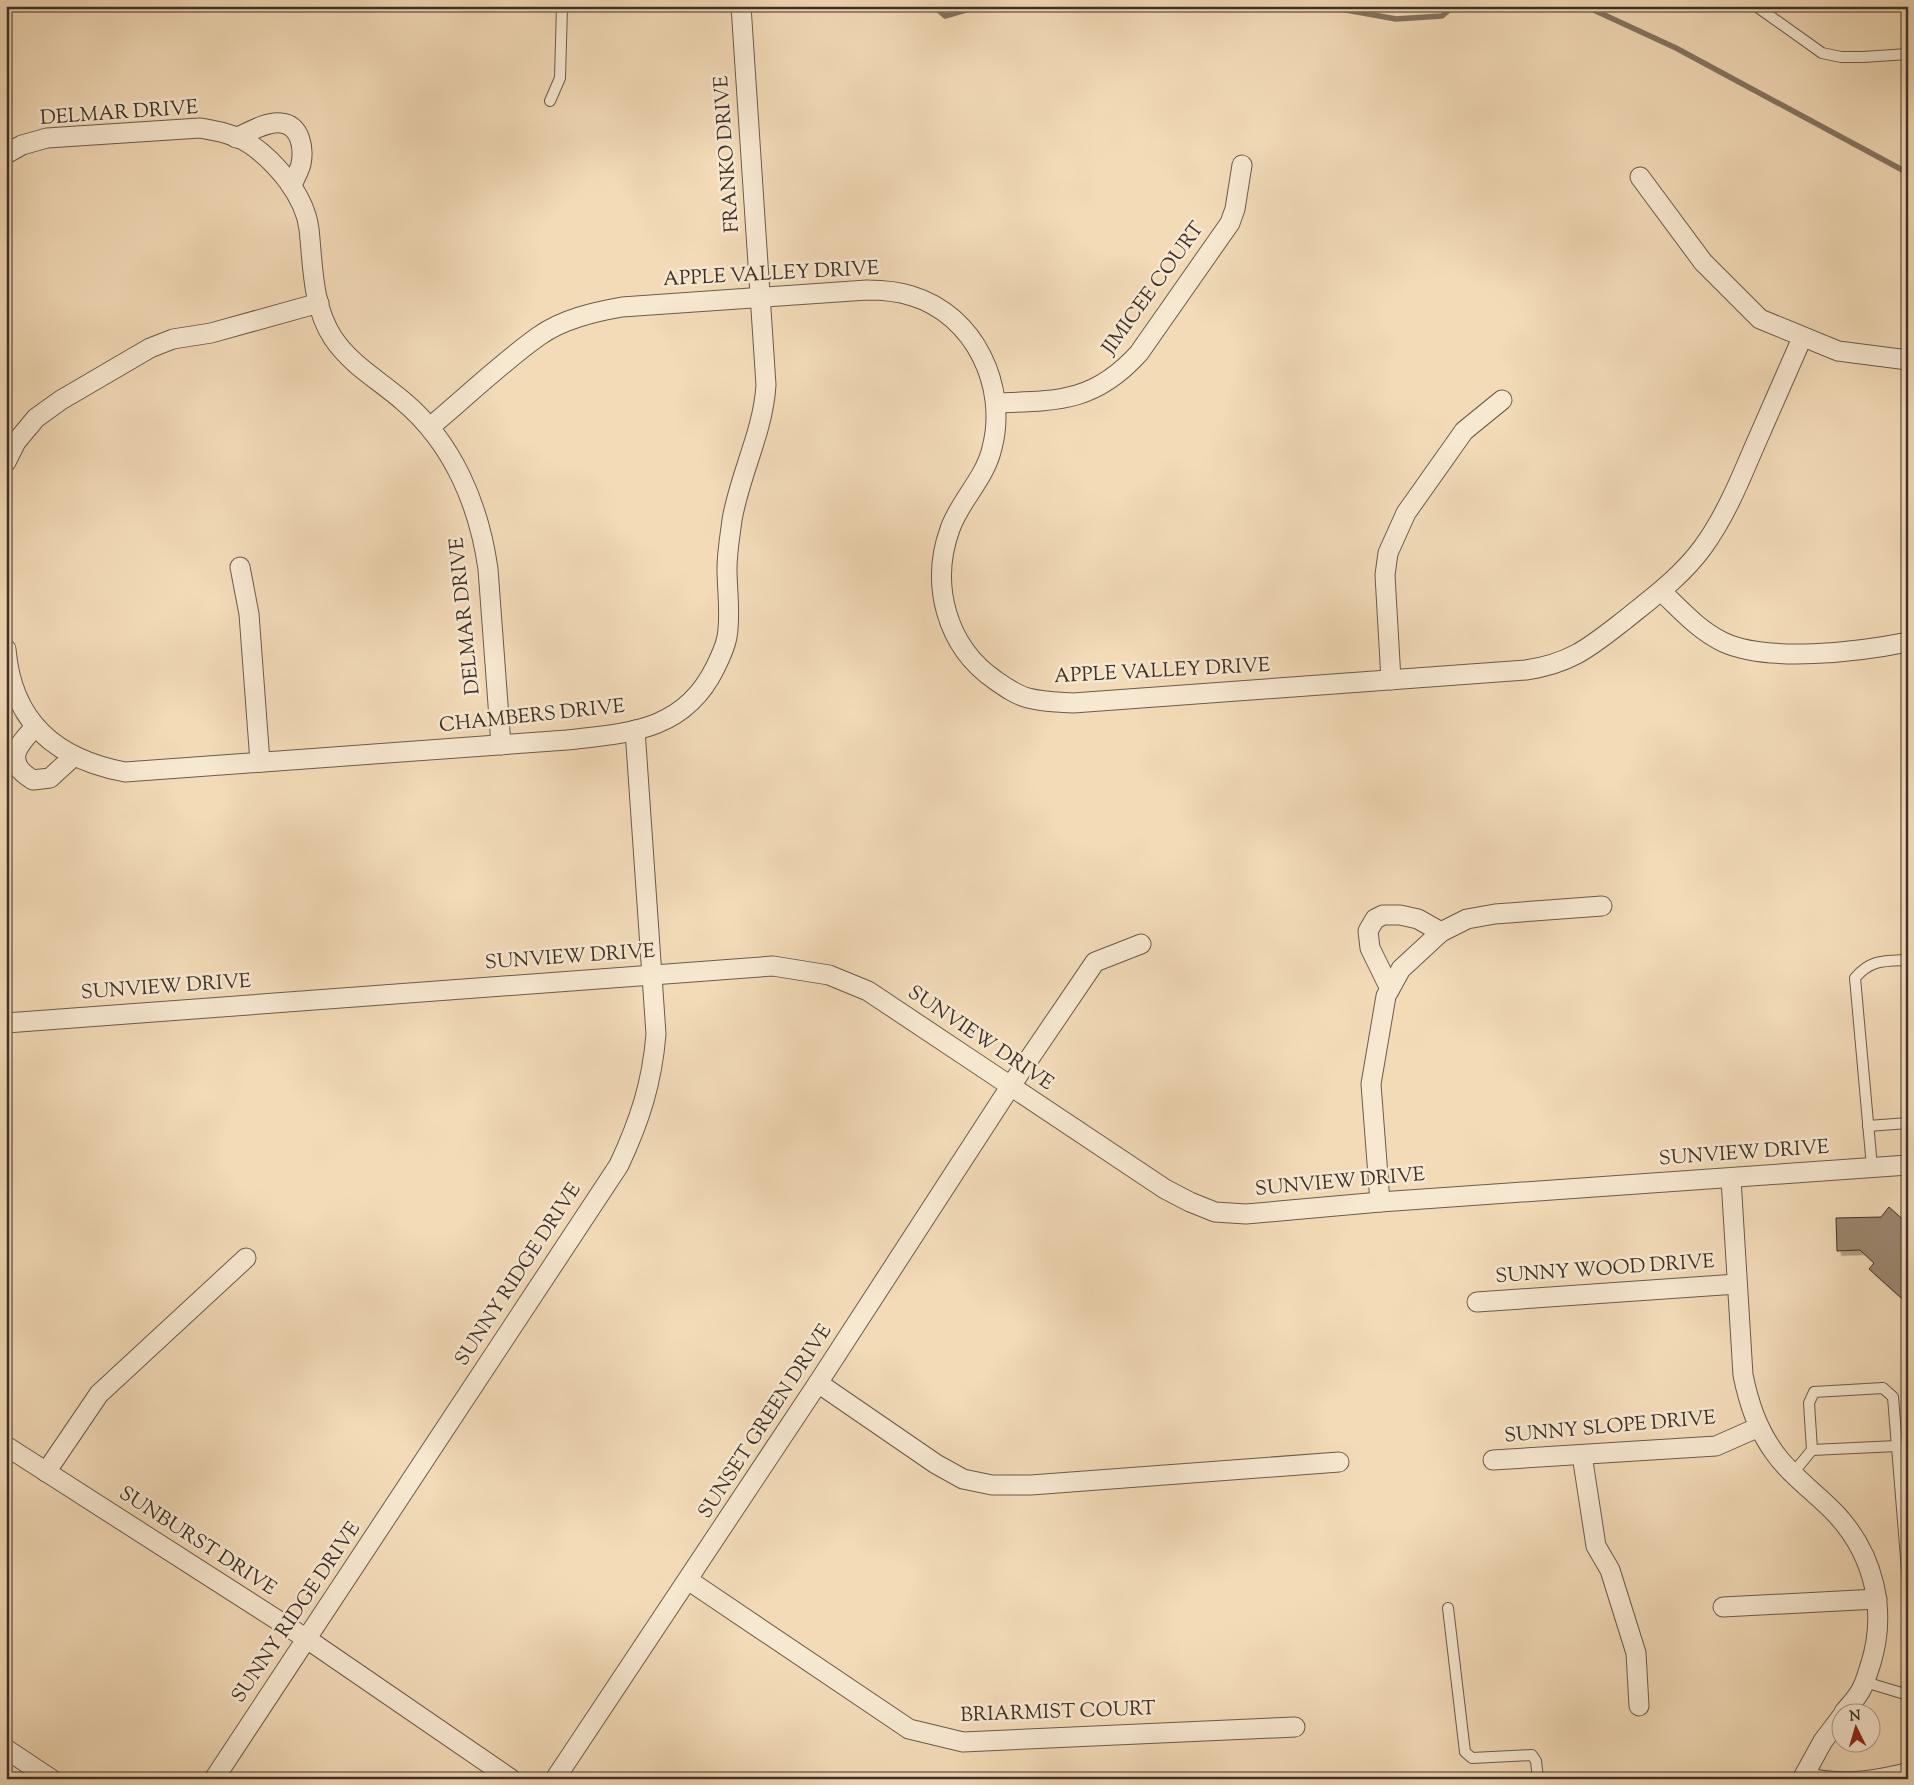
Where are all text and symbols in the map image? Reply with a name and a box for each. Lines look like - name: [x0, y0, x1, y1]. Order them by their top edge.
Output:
- street label: FRANKO DRIVE: [708, 74, 748, 234]
- street label: DELMAR DRIVE: [39, 94, 199, 134]
- street label: JIMICEE COURT: [1095, 217, 1212, 362]
- street label: APPLE VALLEY DRIVE: [662, 255, 880, 295]
- street label: DELMAR DRIVE: [443, 536, 489, 696]
- street label: APPLE VALLEY DRIVE: [1053, 652, 1271, 692]
- street label: CHAMBERS DRIVE: [438, 693, 626, 741]
- street label: SUNVIEW DRIVE: [484, 938, 656, 978]
- street label: SUNVIEW DRIVE: [80, 968, 252, 1008]
- street label: SUNVIEW DRIVE: [901, 979, 1059, 1099]
- street label: SUNVIEW DRIVE: [1658, 1134, 1830, 1174]
- street label: SUNVIEW DRIVE: [1254, 1161, 1426, 1205]
- street label: SUNNY RIDGE DRIVE: [449, 1178, 589, 1372]
- street label: SUNNY WOOD DRIVE: [1494, 1248, 1716, 1292]
- street label: SUNSET GREEN DRIVE: [692, 1319, 840, 1525]
- street label: SUNNY SLOPE DRIVE: [1503, 1404, 1717, 1452]
- street label: SUNBURST DRIVE: [113, 1480, 281, 1604]
- street label: SUNNY RIDGE DRIVE: [225, 1517, 369, 1709]
- street label: BRIARMIST COURT: [960, 1695, 1156, 1731]
- north arrow: [1832, 1702, 1882, 1752]
- text: N: [1849, 1707, 1861, 1727]

